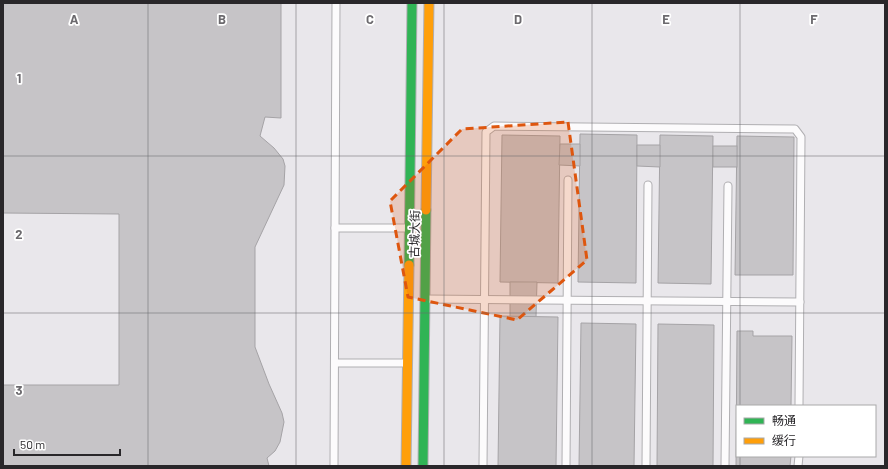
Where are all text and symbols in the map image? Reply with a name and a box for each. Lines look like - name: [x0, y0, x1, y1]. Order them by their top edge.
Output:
- text: A: [70, 11, 79, 27]
- text: B: [218, 11, 226, 27]
- text: C: [366, 11, 374, 27]
- text: D: [514, 11, 522, 27]
- text: E: [662, 11, 670, 27]
- text: F: [810, 11, 818, 27]
- text: 1: [17, 70, 21, 86]
- street label: 古城大街: [407, 210, 421, 258]
- text: 2: [15, 226, 23, 242]
- text: 3: [15, 382, 23, 398]
- legend: [736, 405, 876, 457]
- text: 畅通: [772, 413, 796, 427]
- scale bar: [14, 431, 120, 457]
- text: 缓行: [772, 433, 796, 447]
- text: 50 m: [20, 437, 45, 451]

